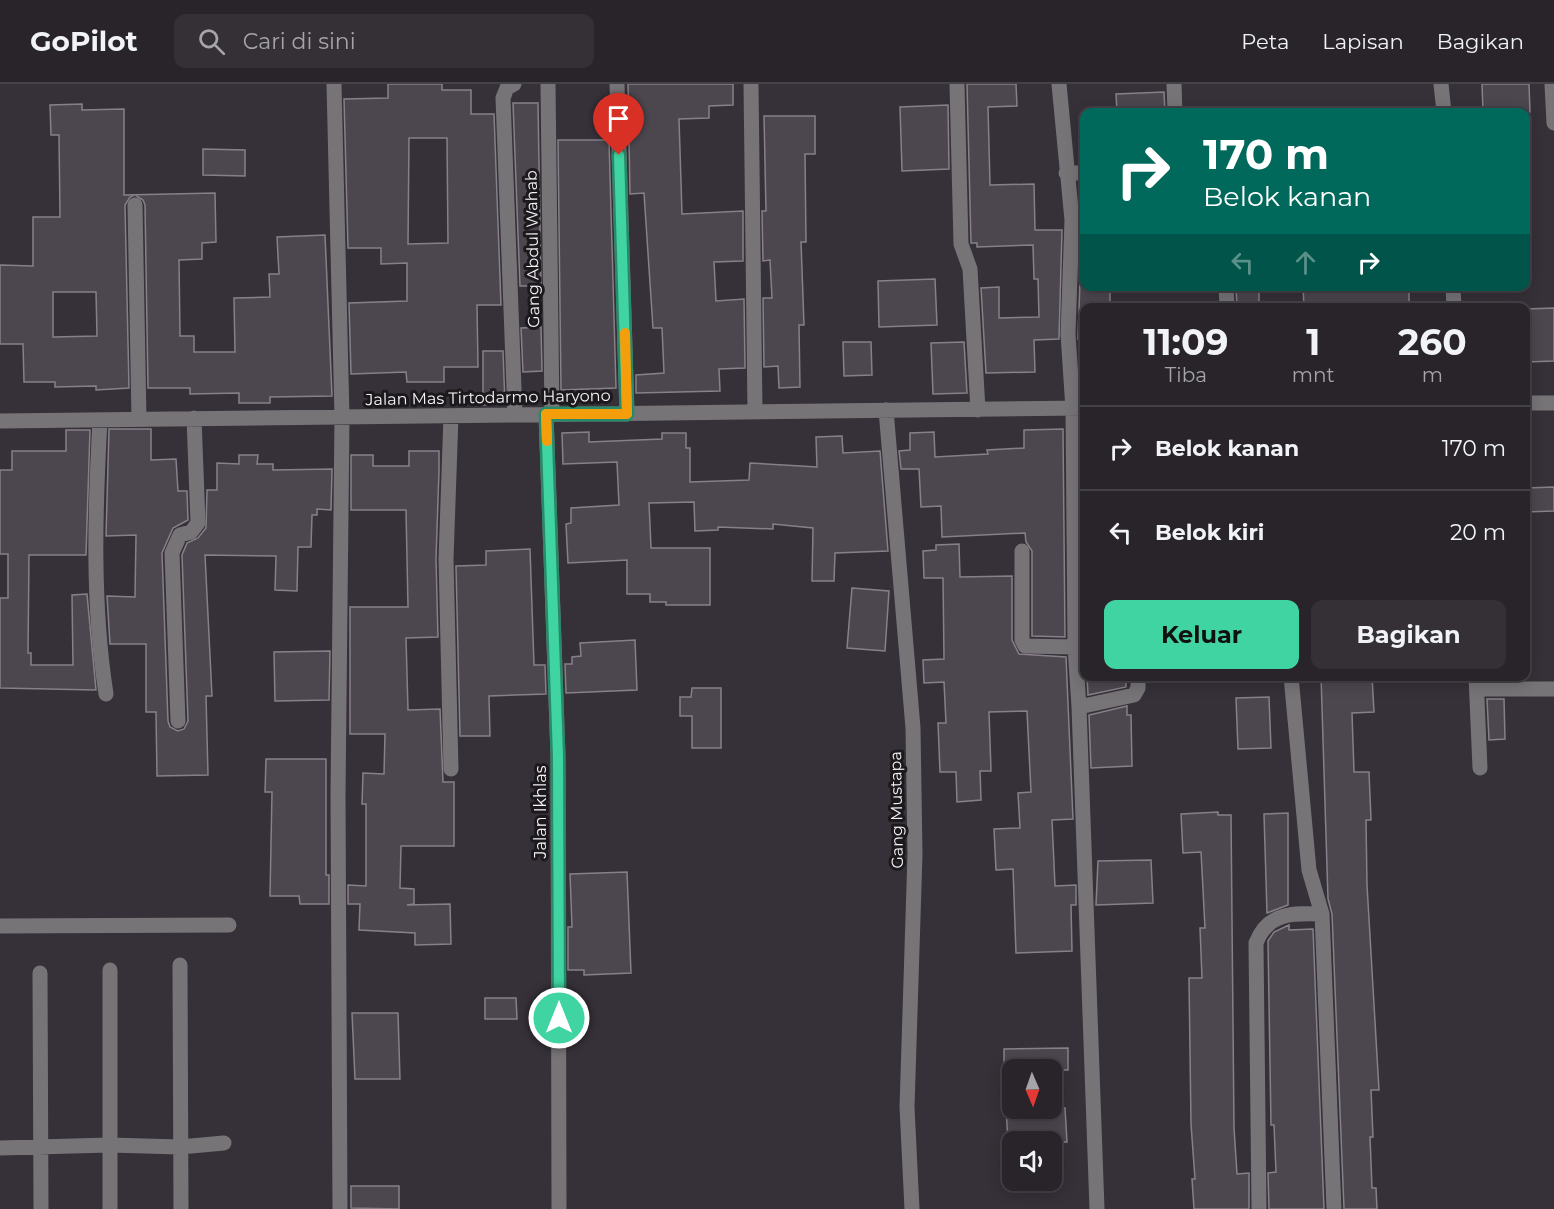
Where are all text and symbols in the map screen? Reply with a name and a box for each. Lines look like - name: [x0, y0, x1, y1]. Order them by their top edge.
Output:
- search box: [174, 14, 594, 68]
- text: GoPilot: [30, 24, 138, 58]
- icon: search: [195, 25, 228, 58]
- text: Cari di sini: [243, 28, 356, 55]
- text: Peta: [1241, 29, 1289, 54]
- text: Lapisan: [1322, 29, 1404, 54]
- text: Bagikan: [1437, 29, 1524, 54]
- pin: [593, 93, 644, 155]
- icon: arrive: [602, 102, 635, 135]
- text: 170 m: [1203, 128, 1329, 180]
- icon: right: [1104, 132, 1182, 210]
- street label: Gang Abdul Wahab: [522, 170, 543, 328]
- text: Belok kanan: [1203, 180, 1371, 213]
- icon: left: [1226, 246, 1259, 279]
- icon: ahead: [1289, 246, 1322, 279]
- icon: right: [1352, 246, 1385, 279]
- text: 11:09: [1143, 320, 1228, 364]
- text: 1: [1306, 320, 1320, 364]
- text: 260: [1398, 320, 1467, 364]
- text: Tiba: [1165, 363, 1207, 387]
- text: mnt: [1292, 363, 1335, 387]
- text: m: [1422, 363, 1443, 387]
- street label: Jalan Mas Tirtodarmo Haryono: [364, 386, 611, 409]
- icon: right: [1104, 432, 1137, 465]
- text: Belok kanan: [1155, 435, 1299, 462]
- text: 170 m: [1442, 435, 1506, 462]
- icon: left: [1104, 516, 1137, 549]
- text: Belok kiri: [1155, 519, 1264, 546]
- text: 20 m: [1450, 519, 1506, 546]
- button: Keluar: [1104, 600, 1299, 669]
- button: Bagikan: [1311, 600, 1506, 669]
- street label: Gang Mustapa: [886, 751, 907, 869]
- street label: Jalan Ikhlas: [531, 765, 550, 859]
- position arrow: [527, 986, 591, 1050]
- north arrow: [1002, 1059, 1062, 1119]
- map controls: [1002, 1059, 1062, 1191]
- button: sound: [1002, 1131, 1062, 1191]

